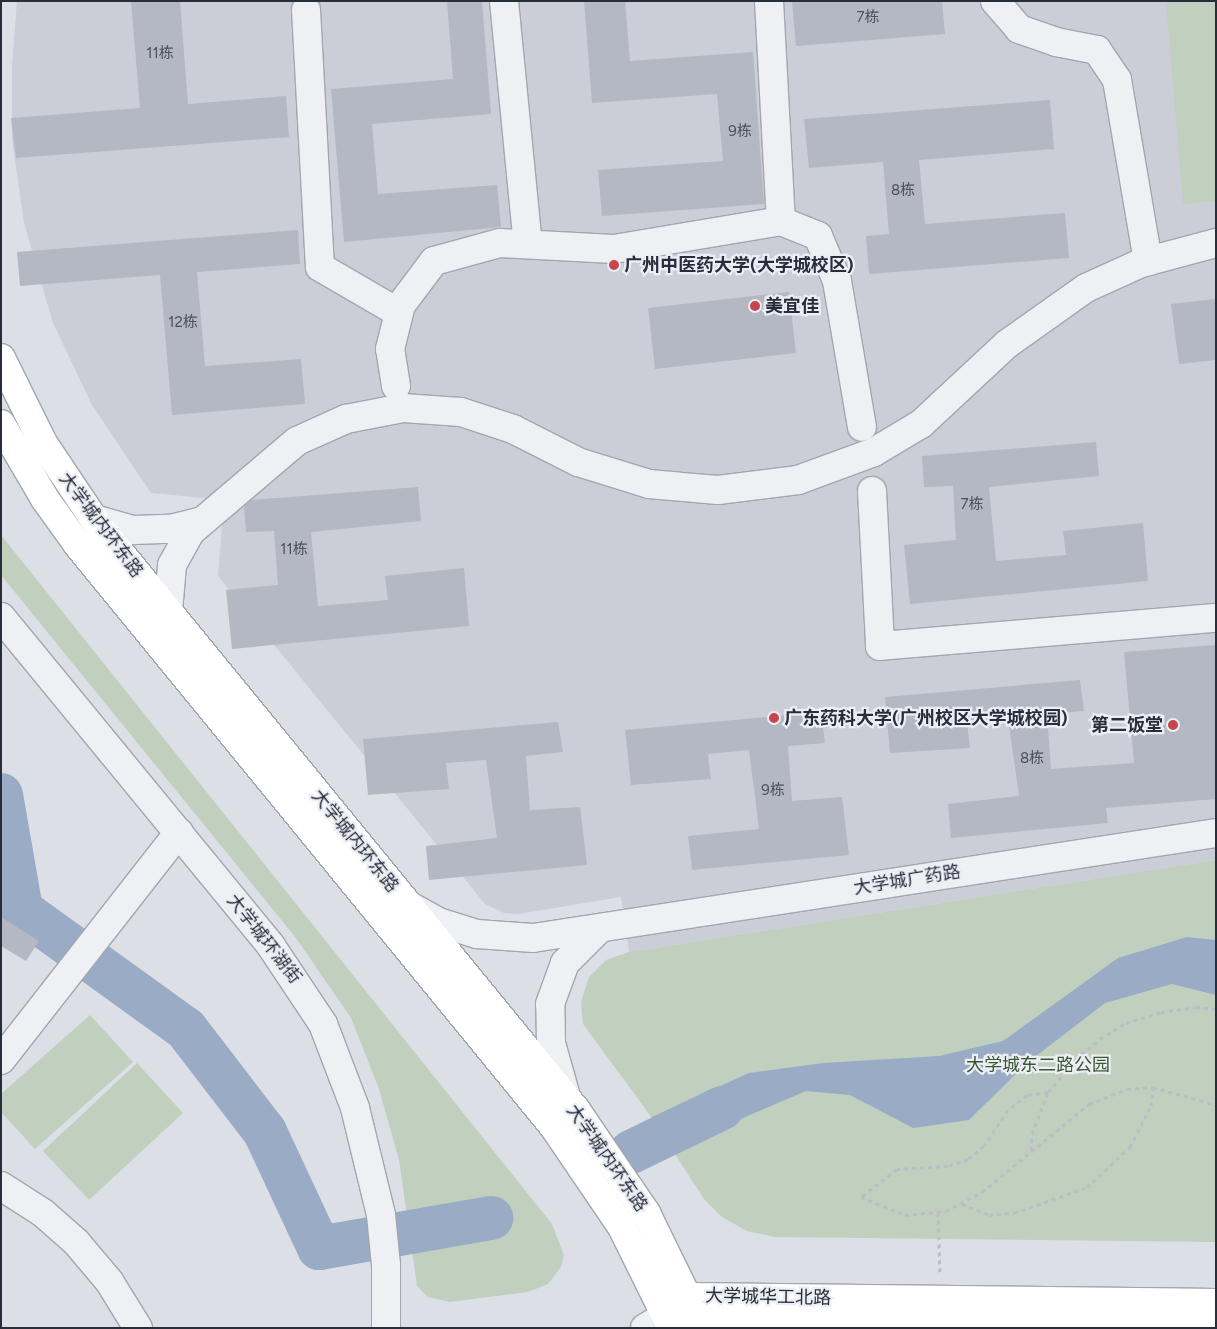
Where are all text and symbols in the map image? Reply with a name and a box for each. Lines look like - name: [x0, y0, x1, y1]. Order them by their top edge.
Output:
- house number: 7栋: [856, 9, 880, 27]
- house number: 11栋: [146, 45, 174, 63]
- house number: 9栋: [728, 123, 752, 141]
- house number: 8栋: [891, 182, 915, 200]
- place label: 广州中医药大学(大学城校区): [624, 254, 854, 276]
- marker: 广州中医药大学(大学城校区): [608, 259, 620, 271]
- place label: 美宜佳: [765, 295, 819, 317]
- marker: 美宜佳: [749, 300, 761, 312]
- house number: 12栋: [168, 314, 198, 332]
- street label: 大学城内环东路: [54, 468, 148, 582]
- house number: 7栋: [960, 496, 984, 514]
- house number: 11栋: [280, 541, 308, 559]
- place label: 广东药科大学(广州校区大学城校园): [784, 707, 1068, 729]
- marker: 广东药科大学(广州校区大学城校园): [768, 712, 780, 724]
- place label: 第二饭堂: [1091, 714, 1163, 736]
- marker: 第二饭堂: [1167, 719, 1179, 731]
- house number: 8栋: [1020, 750, 1044, 768]
- house number: 9栋: [761, 782, 785, 800]
- street label: 大学城内环东路: [307, 785, 403, 897]
- street label: 大学城广药路: [852, 861, 962, 899]
- street label: 大学城环湖街: [222, 890, 306, 988]
- park label: 大学城东二路公园: [966, 1054, 1110, 1076]
- street label: 大学城内环东路: [562, 1100, 652, 1216]
- street label: 大学城华工北路: [705, 1285, 831, 1309]

